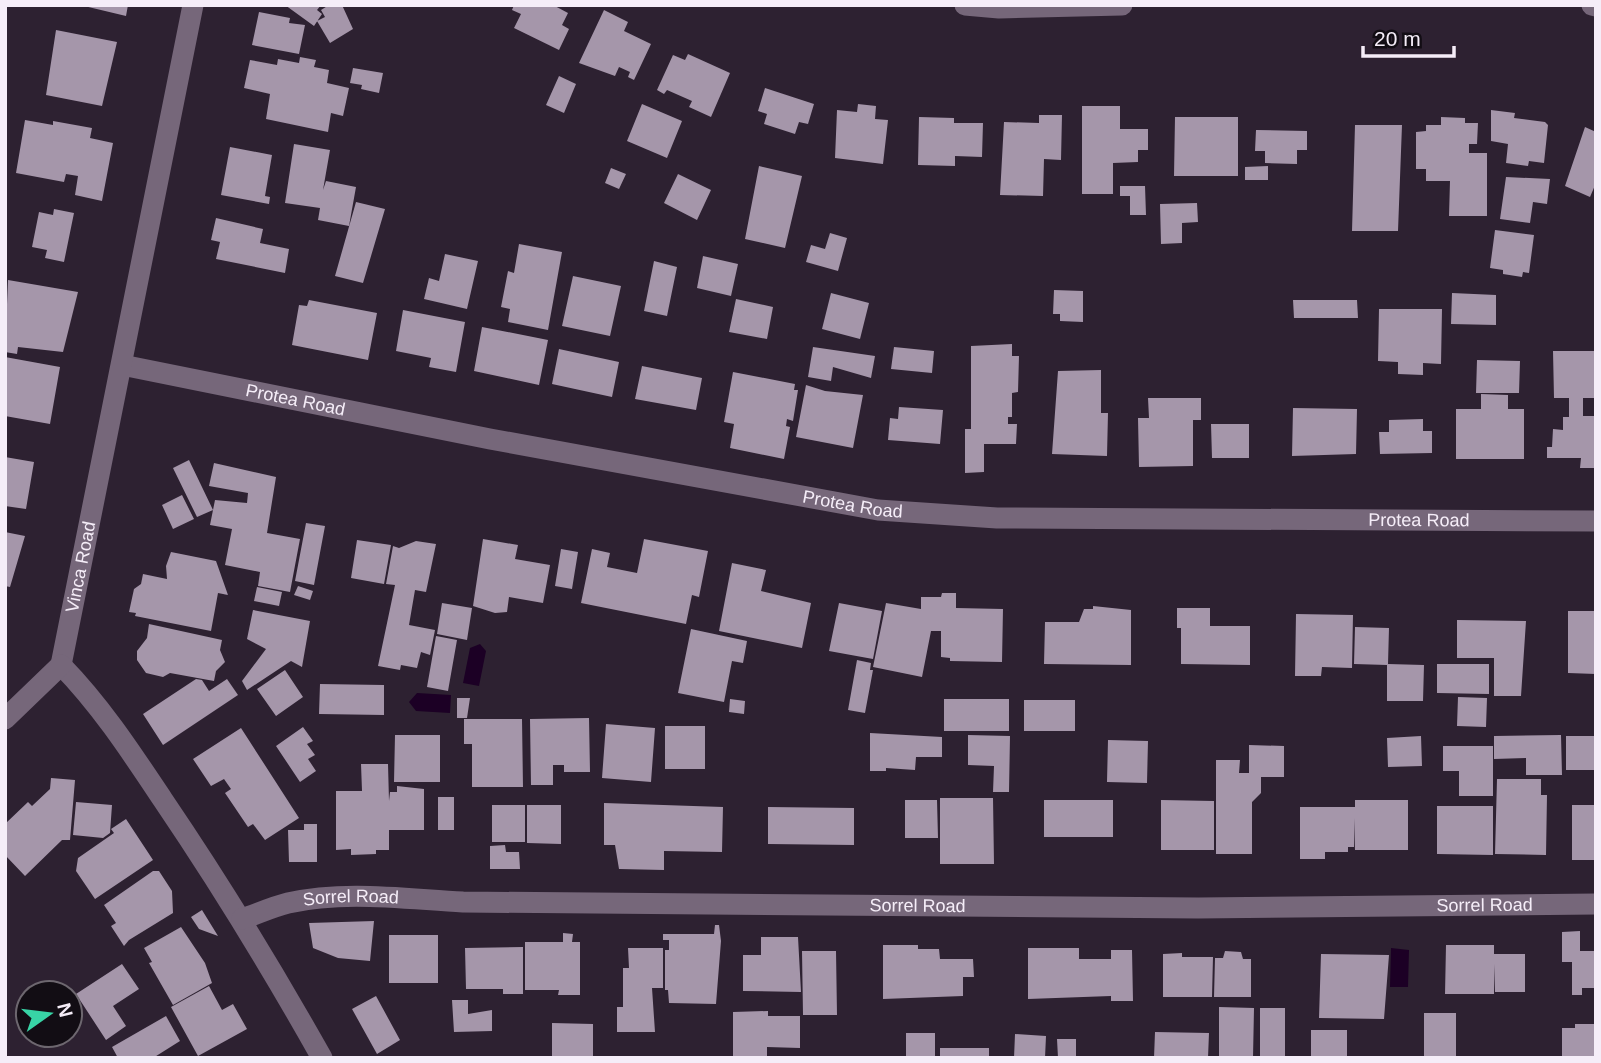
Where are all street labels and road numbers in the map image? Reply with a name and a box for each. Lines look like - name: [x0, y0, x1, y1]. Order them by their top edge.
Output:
- street label: Protea Road: [244, 380, 347, 420]
- street label: Protea Road: [801, 486, 903, 522]
- street label: Protea Road: [1368, 510, 1470, 530]
- street label: Vinca Road: [62, 519, 100, 614]
- street label: Sorrel Road: [302, 886, 399, 910]
- street label: Sorrel Road: [869, 895, 966, 916]
- street label: Sorrel Road: [1436, 895, 1533, 916]

